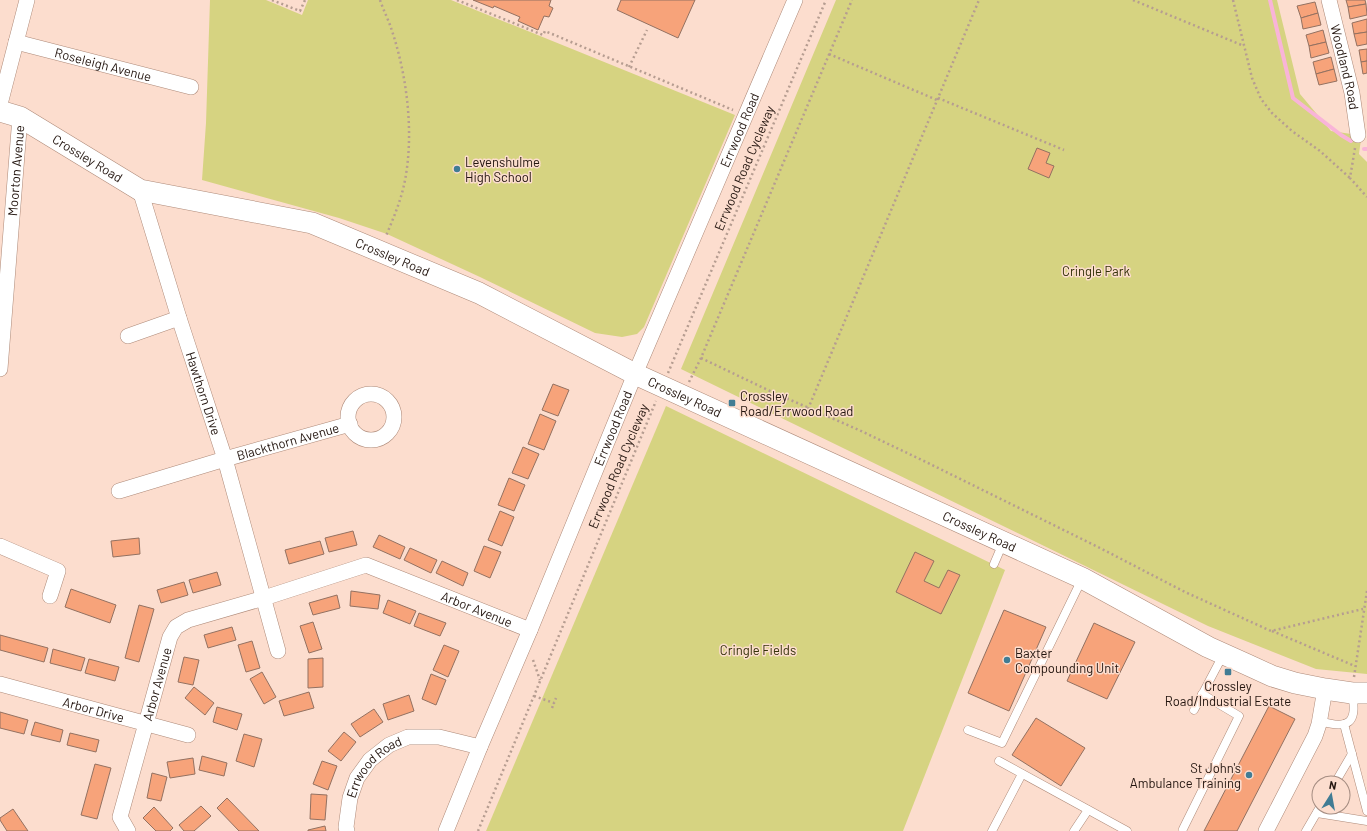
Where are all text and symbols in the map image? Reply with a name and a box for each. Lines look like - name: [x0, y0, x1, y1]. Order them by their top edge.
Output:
- street label: Woodland Road: [1327, 23, 1362, 111]
- street label: Roseleigh Avenue: [53, 44, 153, 85]
- street label: Errwood Road: [716, 90, 762, 170]
- street label: Errwood Road Cycleway: [710, 103, 778, 233]
- street label: Moorton Avenue: [4, 125, 27, 217]
- street label: Crossley Road: [50, 131, 126, 186]
- place label: Levenshulme High School: [465, 154, 540, 185]
- marker: Levenshulme High School: [452, 164, 462, 174]
- street label: Crossley Road: [353, 234, 432, 280]
- park label: Cringle Park: [1062, 263, 1130, 279]
- street label: Hawthorn Drive: [183, 350, 225, 437]
- street label: Crossley Road: [645, 373, 724, 420]
- street label: Errwood Road: [590, 388, 635, 468]
- place label: Crossley Road/Errwood Road: [740, 388, 853, 419]
- marker: Crossley Road/Errwood Road: [727, 398, 737, 408]
- street label: Errwood Road Cycleway: [584, 401, 652, 531]
- street label: Blackthorn Avenue: [235, 419, 341, 463]
- street label: Crossley Road: [940, 508, 1019, 555]
- street label: Arbor Avenue: [439, 588, 515, 630]
- park label: Cringle Fields: [720, 642, 796, 658]
- place label: Baxter Compounding Unit: [1015, 645, 1119, 676]
- street label: Arbor Avenue: [139, 646, 175, 723]
- marker: Baxter Compounding Unit: [1002, 655, 1012, 665]
- marker: Crossley Road/Industrial Estate: [1223, 667, 1233, 677]
- place label: Crossley Road/Industrial Estate: [1165, 678, 1291, 709]
- street label: Arbor Drive: [61, 693, 126, 725]
- street label: Errwood Road: [343, 733, 404, 800]
- place label: St John's Ambulance Training: [1130, 760, 1241, 791]
- marker: St John's Ambulance Training: [1244, 770, 1254, 780]
- north arrow: [1311, 775, 1351, 815]
- text: N: [1328, 778, 1338, 792]

